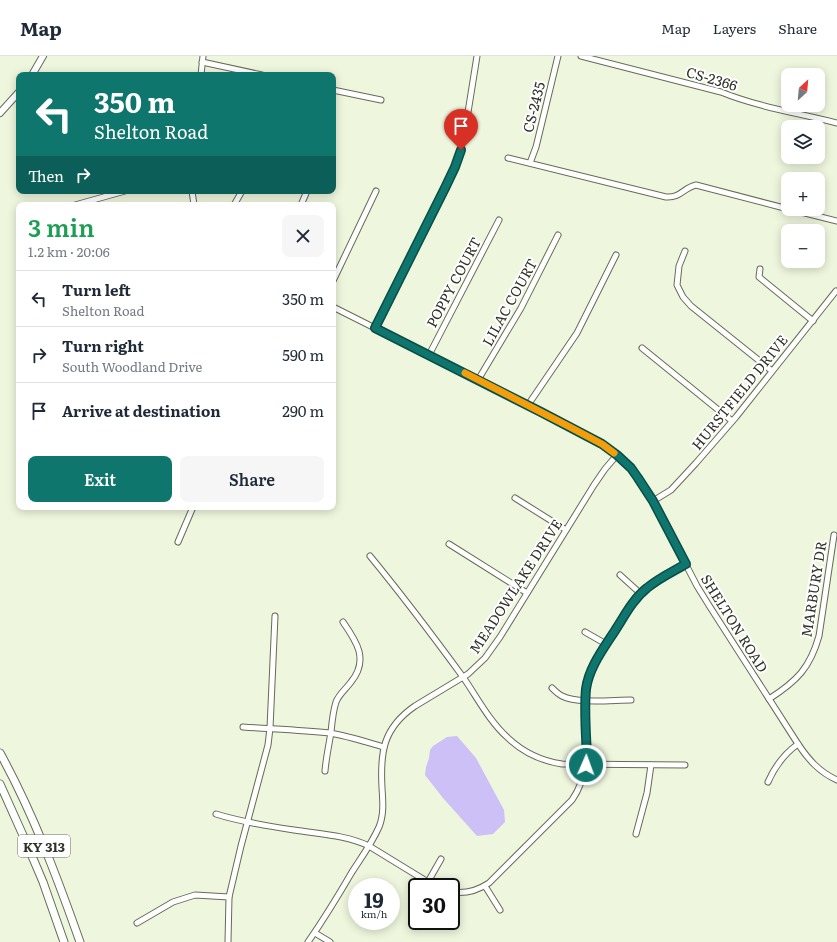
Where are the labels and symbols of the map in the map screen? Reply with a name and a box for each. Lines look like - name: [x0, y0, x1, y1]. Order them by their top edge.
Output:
- street label: CS-2366: [684, 61, 740, 95]
- north arrow: [781, 68, 825, 112]
- street label: CS-2435: [517, 79, 549, 135]
- pin: [444, 109, 478, 150]
- street label: POPPY COURT: [421, 233, 485, 331]
- street label: LILAC COURT: [477, 255, 541, 349]
- street label: HURSTFIELD DRIVE: [686, 330, 792, 454]
- street label: MEADOWLAKE DRIVE: [464, 515, 566, 657]
- street label: MARBURY DR: [796, 539, 830, 639]
- street label: SHELTON ROAD: [697, 570, 773, 676]
- position arrow: [565, 744, 607, 786]
- road number: KY 313: [18, 835, 70, 857]
- speed limit sign: 30: [408, 878, 460, 930]

